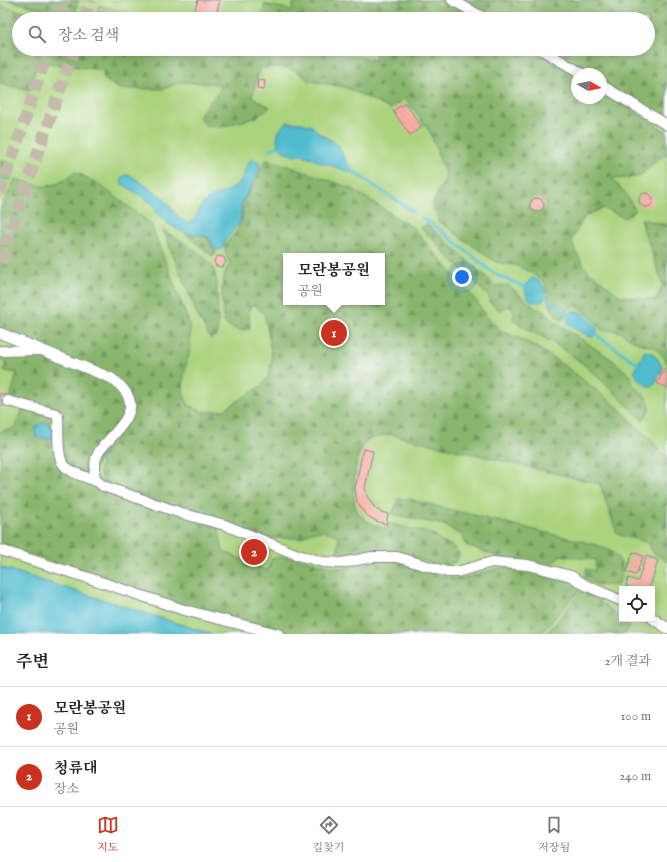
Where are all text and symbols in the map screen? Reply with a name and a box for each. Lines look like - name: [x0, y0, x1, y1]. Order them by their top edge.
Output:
- search box: [12, 12, 655, 56]
- icon: search: [26, 23, 48, 45]
- text: 장소 검색: [58, 26, 119, 45]
- north arrow: [571, 68, 607, 104]
- popup: [283, 253, 385, 305]
- text: 모란봉공원: [298, 261, 370, 280]
- your location: [452, 267, 472, 287]
- text: 공원: [298, 283, 323, 300]
- pin: 1: [321, 318, 347, 348]
- pin: 2: [241, 537, 267, 567]
- map controls: [619, 586, 655, 622]
- button: locate: [619, 586, 655, 622]
- text: 주변: [16, 652, 49, 673]
- text: 2개 결과: [604, 653, 651, 670]
- text: 모란봉공원: [54, 699, 126, 718]
- text: 1: [27, 708, 31, 725]
- text: 100 m: [621, 708, 651, 725]
- text: 공원: [54, 721, 79, 738]
- text: 청류대: [54, 759, 97, 778]
- text: 2: [26, 768, 32, 785]
- text: 240 m: [619, 768, 651, 785]
- text: 장소: [54, 781, 79, 798]
- tab: 지도: [97, 814, 119, 855]
- tab: 길찾기: [313, 814, 344, 855]
- tab: 저장됨: [538, 814, 570, 855]

